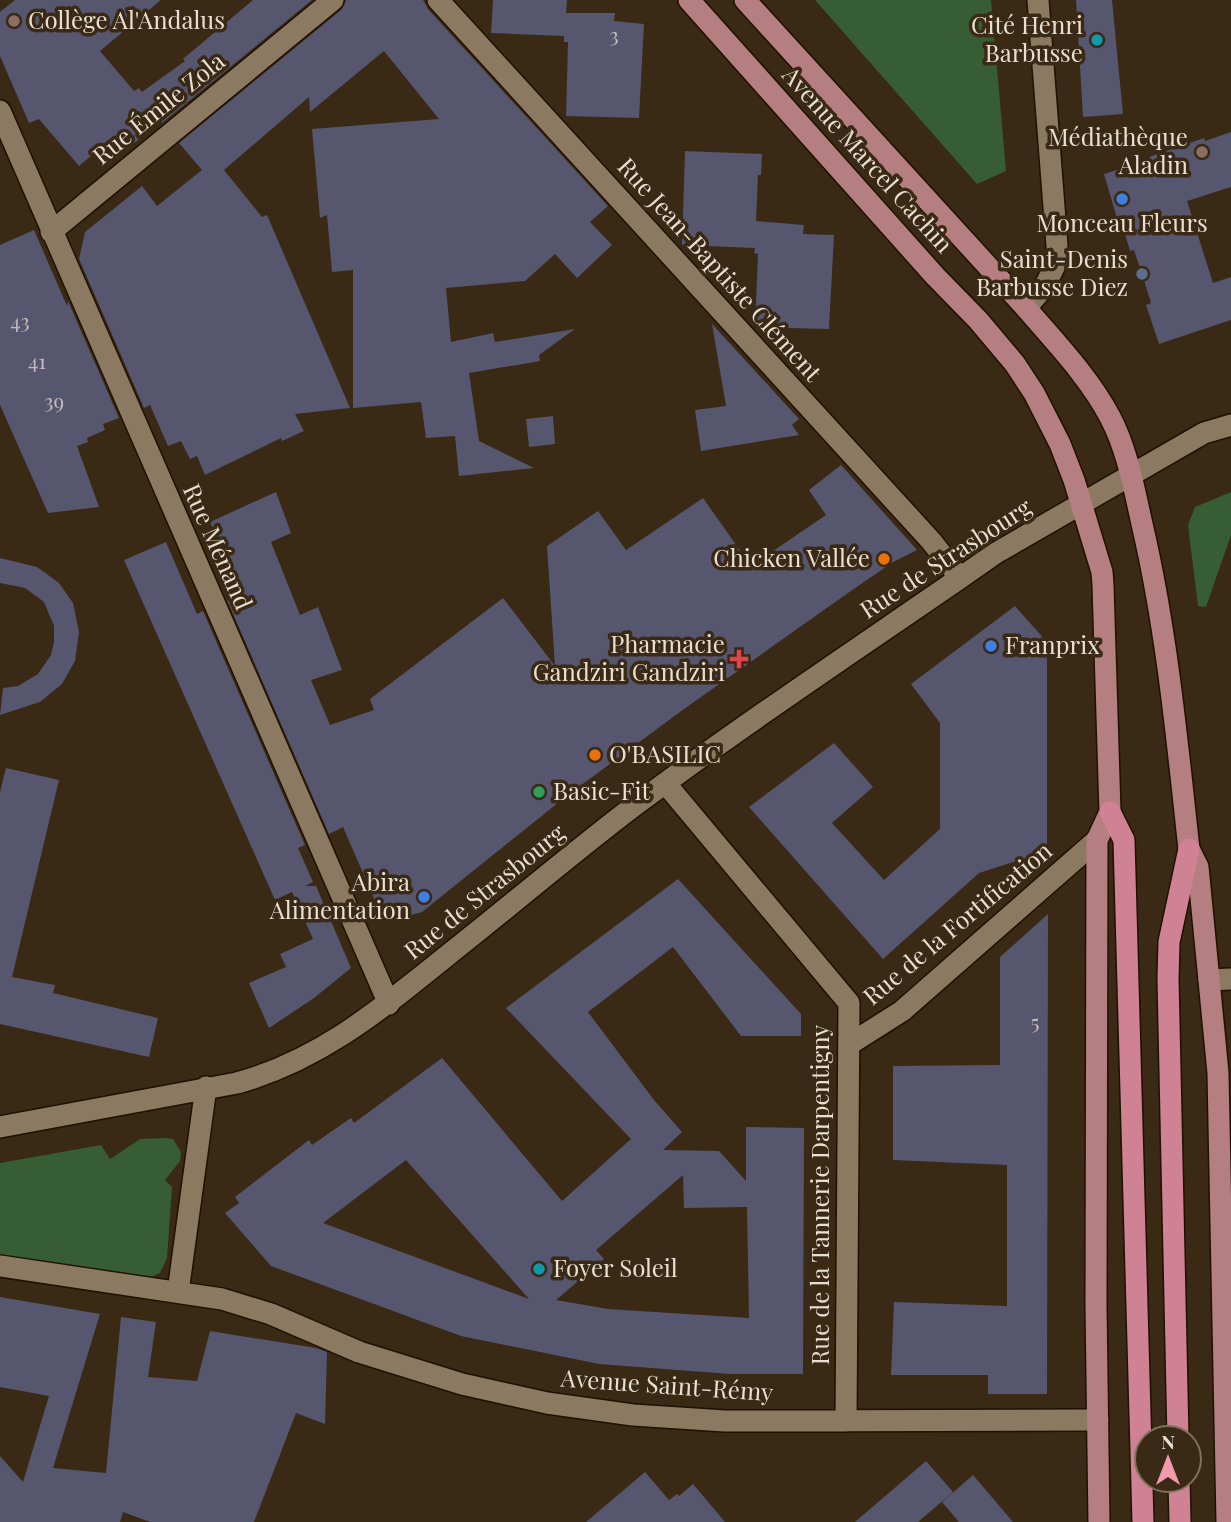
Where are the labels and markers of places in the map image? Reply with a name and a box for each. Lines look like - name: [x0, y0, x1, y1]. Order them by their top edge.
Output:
- place label: Collège Al'Andalus: [28, 3, 225, 35]
- place label: Cité Henri Barbusse: [971, 8, 1083, 68]
- marker: Collège Al'Andalus: [6, 13, 22, 29]
- marker: Cité Henri Barbusse: [1089, 32, 1105, 48]
- place label: Médiathèque Aladin: [1048, 120, 1188, 180]
- marker: Médiathèque Aladin: [1194, 144, 1210, 160]
- marker: Monceau Fleurs: [1114, 191, 1130, 207]
- place label: Monceau Fleurs: [1036, 206, 1208, 238]
- place label: Saint-Denis Barbusse Diez: [976, 242, 1128, 302]
- marker: Saint-Denis Barbusse Diez: [1134, 266, 1150, 282]
- place label: Chicken Vallée: [713, 541, 870, 573]
- marker: Chicken Vallée: [876, 551, 892, 567]
- place label: Pharmacie Gandziri Gandziri: [533, 627, 725, 687]
- place label: Franprix: [1005, 628, 1100, 660]
- marker: Franprix: [983, 638, 999, 654]
- marker: Pharmacie Gandziri Gandziri: [731, 651, 747, 667]
- place label: O'BASILIC: [609, 737, 721, 769]
- marker: O'BASILIC: [587, 747, 603, 763]
- place label: Basic-Fit: [553, 774, 651, 806]
- marker: Basic-Fit: [531, 784, 547, 800]
- place label: Abira Alimentation: [269, 865, 410, 925]
- marker: Abira Alimentation: [416, 889, 432, 905]
- place label: Foyer Soleil: [553, 1251, 678, 1283]
- marker: Foyer Soleil: [531, 1261, 547, 1277]

